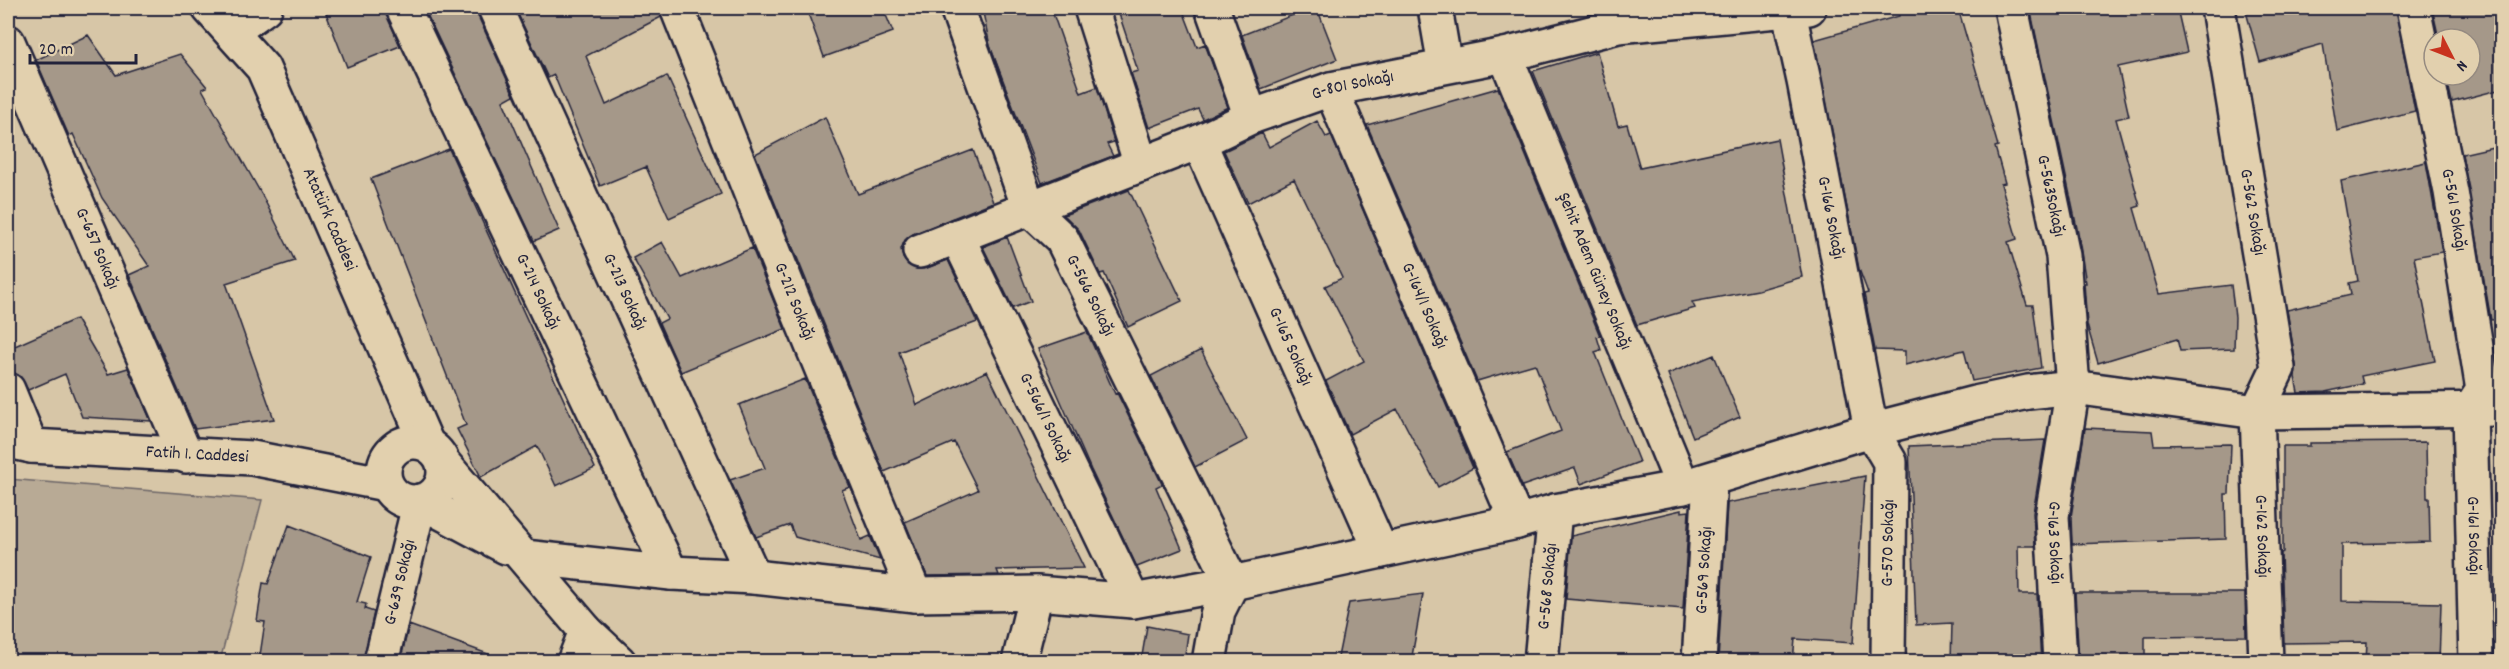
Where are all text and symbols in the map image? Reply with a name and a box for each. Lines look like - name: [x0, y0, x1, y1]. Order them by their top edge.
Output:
- scale bar: [30, 27, 136, 65]
- north arrow: [2422, 27, 2482, 87]
- text: 20 m: [39, 38, 73, 63]
- text: N: [2450, 55, 2472, 76]
- street label: G-801 Sokağı: [1308, 65, 1396, 107]
- street label: G-563Sokağı: [2030, 153, 2071, 239]
- street label: Atatürk Caddesi: [296, 164, 363, 275]
- street label: G-561 Sokağı: [2434, 166, 2473, 253]
- street label: G-562 Sokağı: [2233, 167, 2272, 257]
- street label: G-166 Sokağı: [1810, 174, 1850, 261]
- street label: Şehit Adem Güney Sokağı: [1551, 189, 1638, 354]
- street label: G-657 Sokağı: [68, 204, 125, 293]
- street label: G-214 Sokağı: [509, 249, 566, 334]
- street label: G-213 Sokağı: [596, 249, 653, 335]
- street label: G-566 Sokağı: [1059, 250, 1121, 341]
- street label: G-212 Sokağı: [767, 259, 821, 344]
- street label: G-164/1 Sokağı: [1395, 259, 1454, 353]
- street label: G-165 Sokağı: [1262, 303, 1318, 390]
- street label: G-566/1 Sokağı: [1012, 369, 1077, 467]
- street label: Fatih 1. Caddesi: [145, 440, 249, 470]
- street label: G-162 Sokağı: [2247, 494, 2275, 578]
- street label: G-161 Sokağı: [2460, 496, 2486, 576]
- street label: G-570 Sokağı: [1876, 499, 1902, 587]
- street label: G-163 Sokağı: [2040, 499, 2068, 585]
- street label: G-569 Sokağı: [1689, 526, 1720, 615]
- street label: G-639 Sokağı: [378, 537, 423, 628]
- street label: G-568 Sokağı: [1532, 542, 1564, 631]

